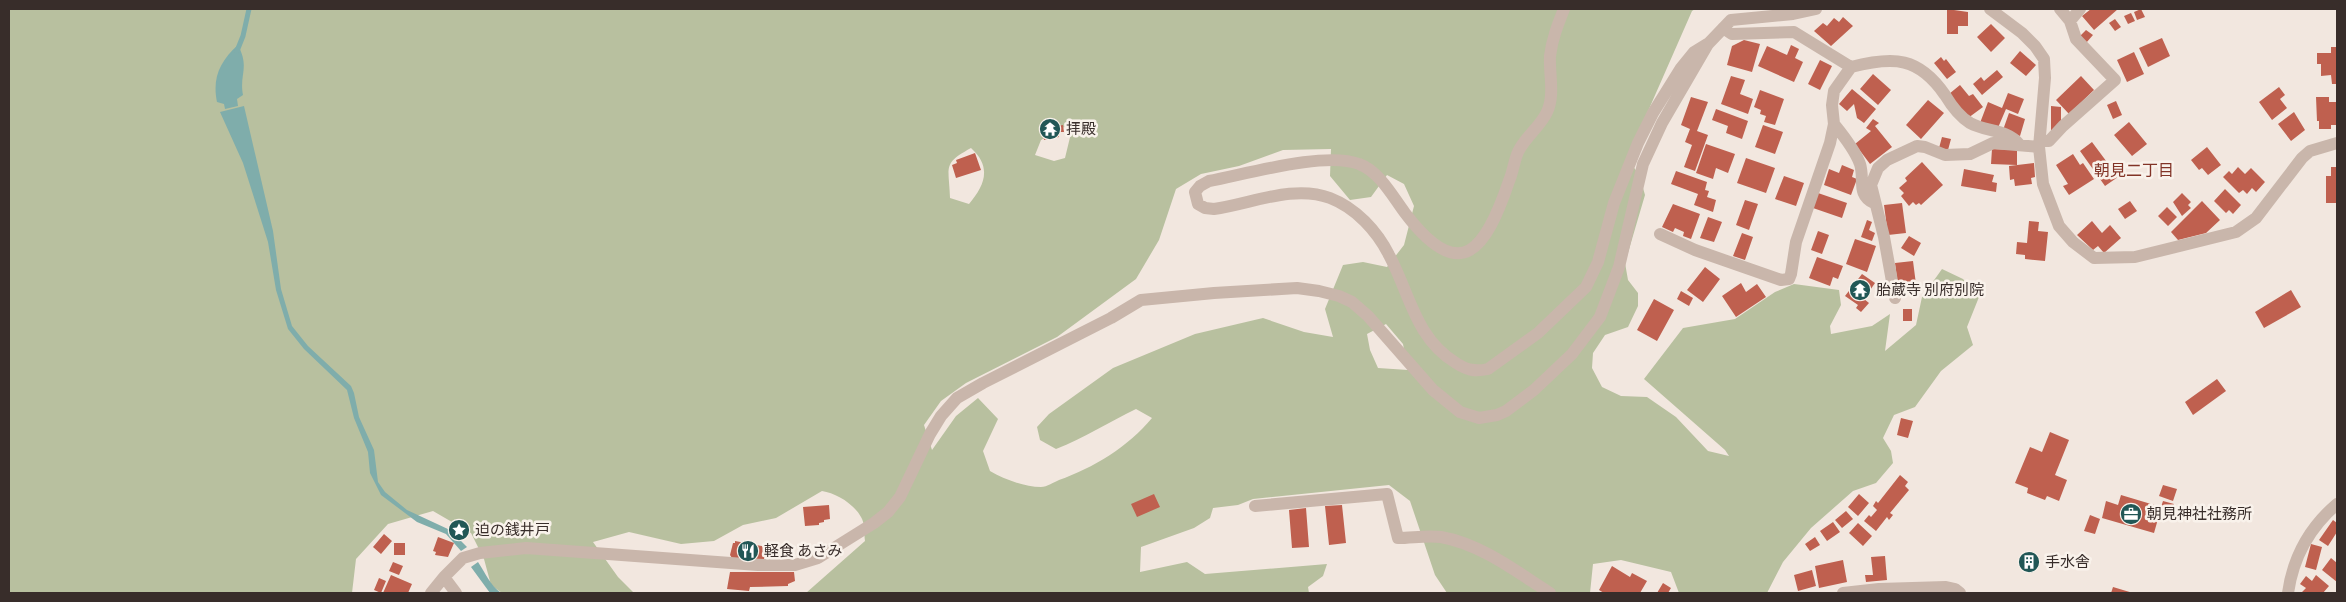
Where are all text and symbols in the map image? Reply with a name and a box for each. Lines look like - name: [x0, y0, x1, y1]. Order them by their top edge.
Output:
- temple icon: 拝殿: [1038, 117, 1062, 141]
- place label: 拝殿: [1066, 120, 1096, 138]
- district label: 朝見二丁目: [2094, 161, 2174, 181]
- temple icon: 胎蔵寺 別府別院: [1848, 278, 1872, 302]
- place label: 胎蔵寺 別府別院: [1876, 281, 1984, 299]
- office icon: 朝見神社社務所: [2119, 502, 2143, 526]
- place label: 朝見神社社務所: [2147, 505, 2252, 523]
- place icon: 迫の銭井戸: [447, 518, 471, 542]
- place label: 迫の銭井戸: [475, 521, 550, 539]
- restaurant icon: 軽食 あさみ: [736, 539, 760, 563]
- place label: 軽食 あさみ: [764, 542, 842, 560]
- building icon: 手水舎: [2017, 550, 2041, 574]
- place label: 手水舎: [2045, 553, 2090, 571]

